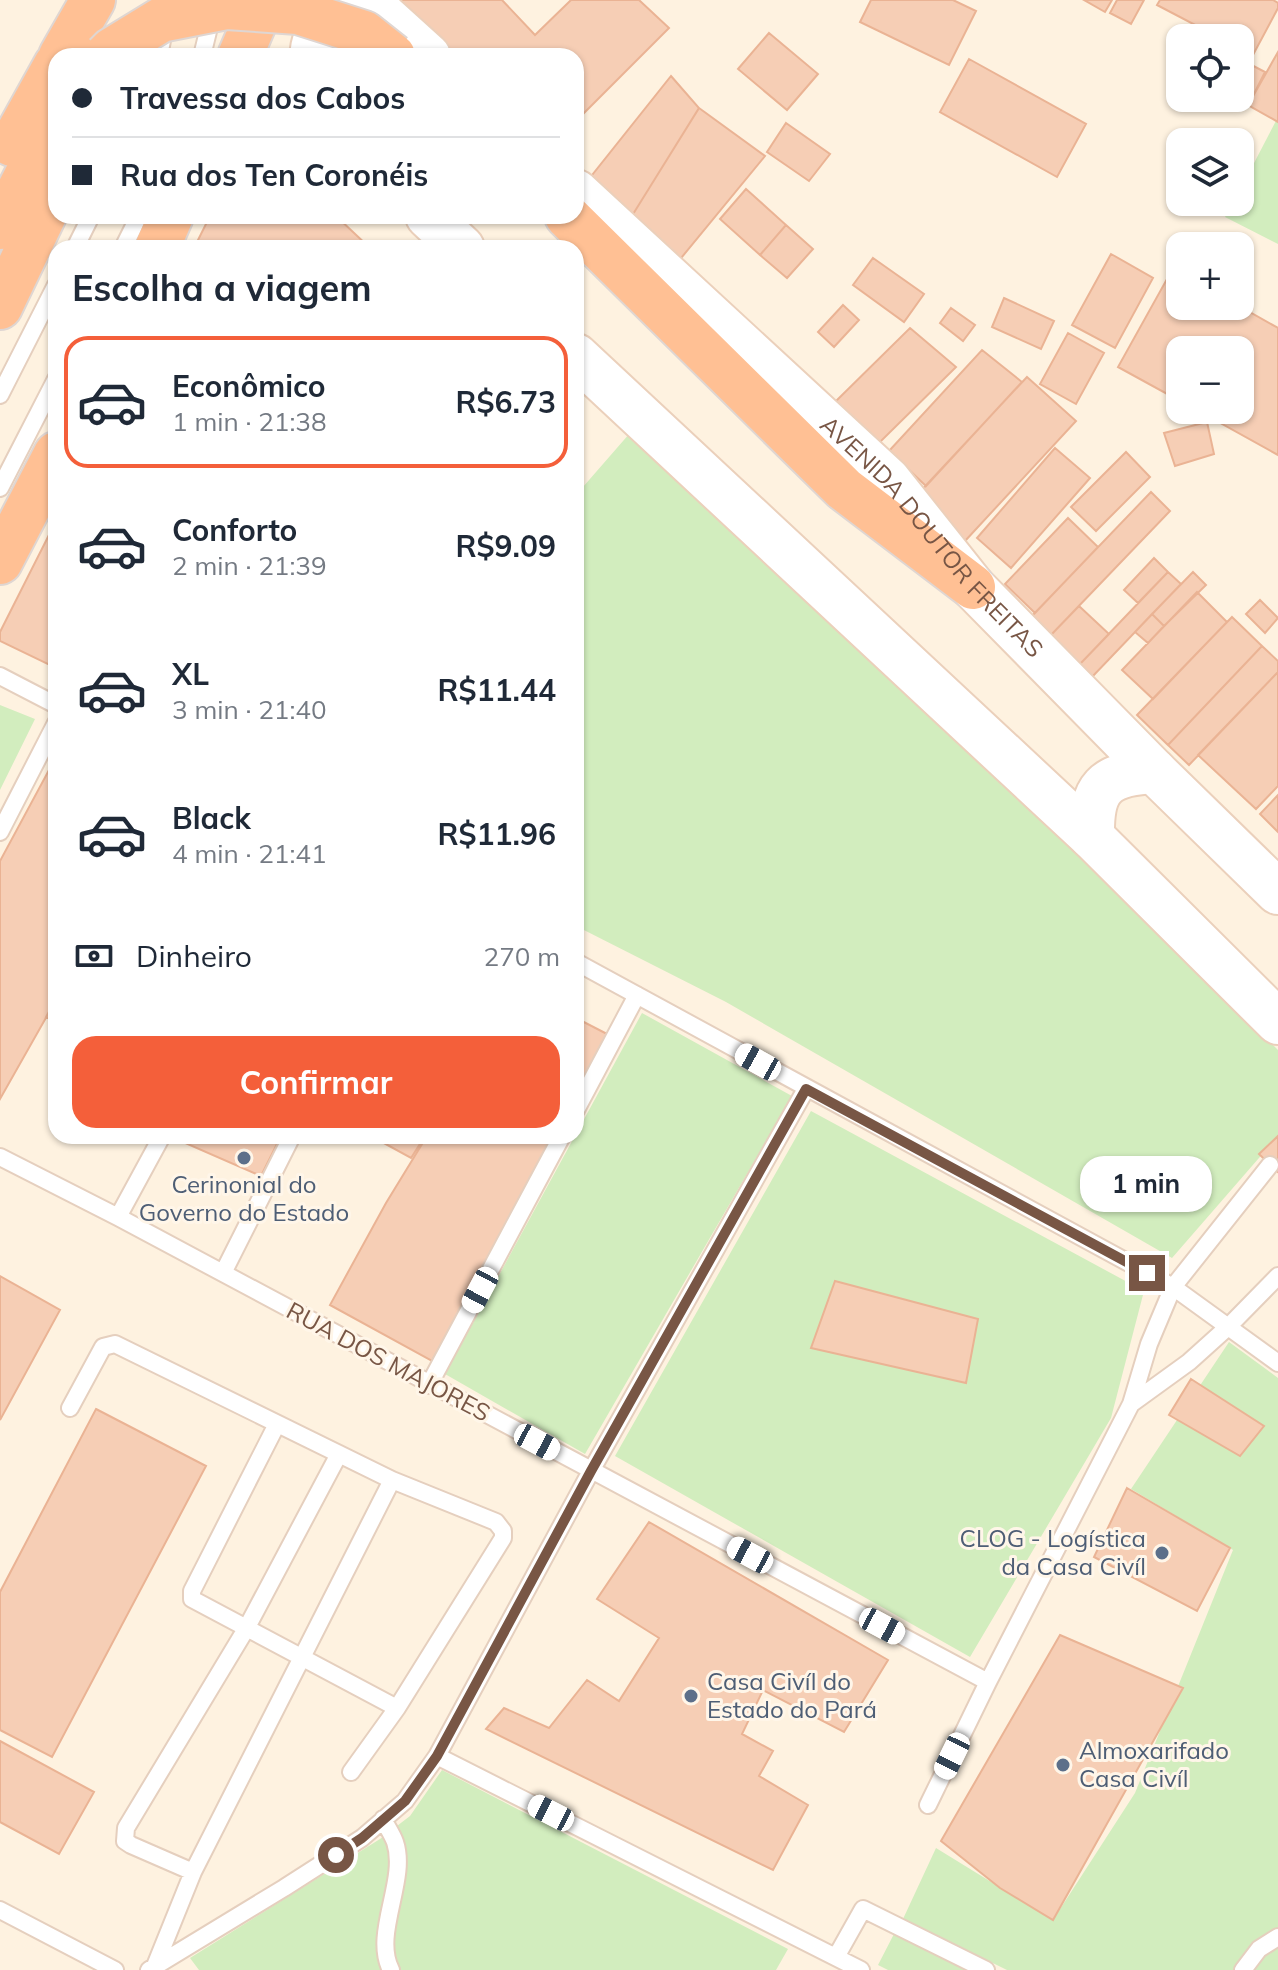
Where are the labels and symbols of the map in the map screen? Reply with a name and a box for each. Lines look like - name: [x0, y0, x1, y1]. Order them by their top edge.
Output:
- street label: AVENIDA DOUTOR FREITAS: [814, 409, 1050, 663]
- car: [731, 1040, 785, 1084]
- marker: Cerinonial do Governo do Estado: [235, 1149, 253, 1167]
- callout: 1 min: [1081, 1157, 1213, 1213]
- place label: Cerinonial do Governo do Estado: [139, 1169, 349, 1227]
- route end: [1129, 1255, 1165, 1291]
- car: [458, 1263, 502, 1317]
- street label: RUA DOS MAJORES: [282, 1295, 495, 1427]
- car: [510, 1420, 564, 1464]
- place label: CLOG - Logística da Casa Civíl: [960, 1523, 1146, 1581]
- car: [723, 1533, 777, 1577]
- marker: CLOG - Logística da Casa Civíl: [1153, 1544, 1171, 1562]
- car: [855, 1604, 909, 1648]
- place label: Casa Civíl do Estado do Pará: [707, 1666, 877, 1724]
- marker: Casa Civíl do Estado do Pará: [682, 1687, 700, 1705]
- car: [931, 1729, 973, 1783]
- place label: Almoxarifado Casa Civíl: [1079, 1735, 1229, 1793]
- marker: Almoxarifado Casa Civíl: [1054, 1756, 1072, 1774]
- car: [524, 1791, 578, 1835]
- route start: [318, 1837, 354, 1873]

